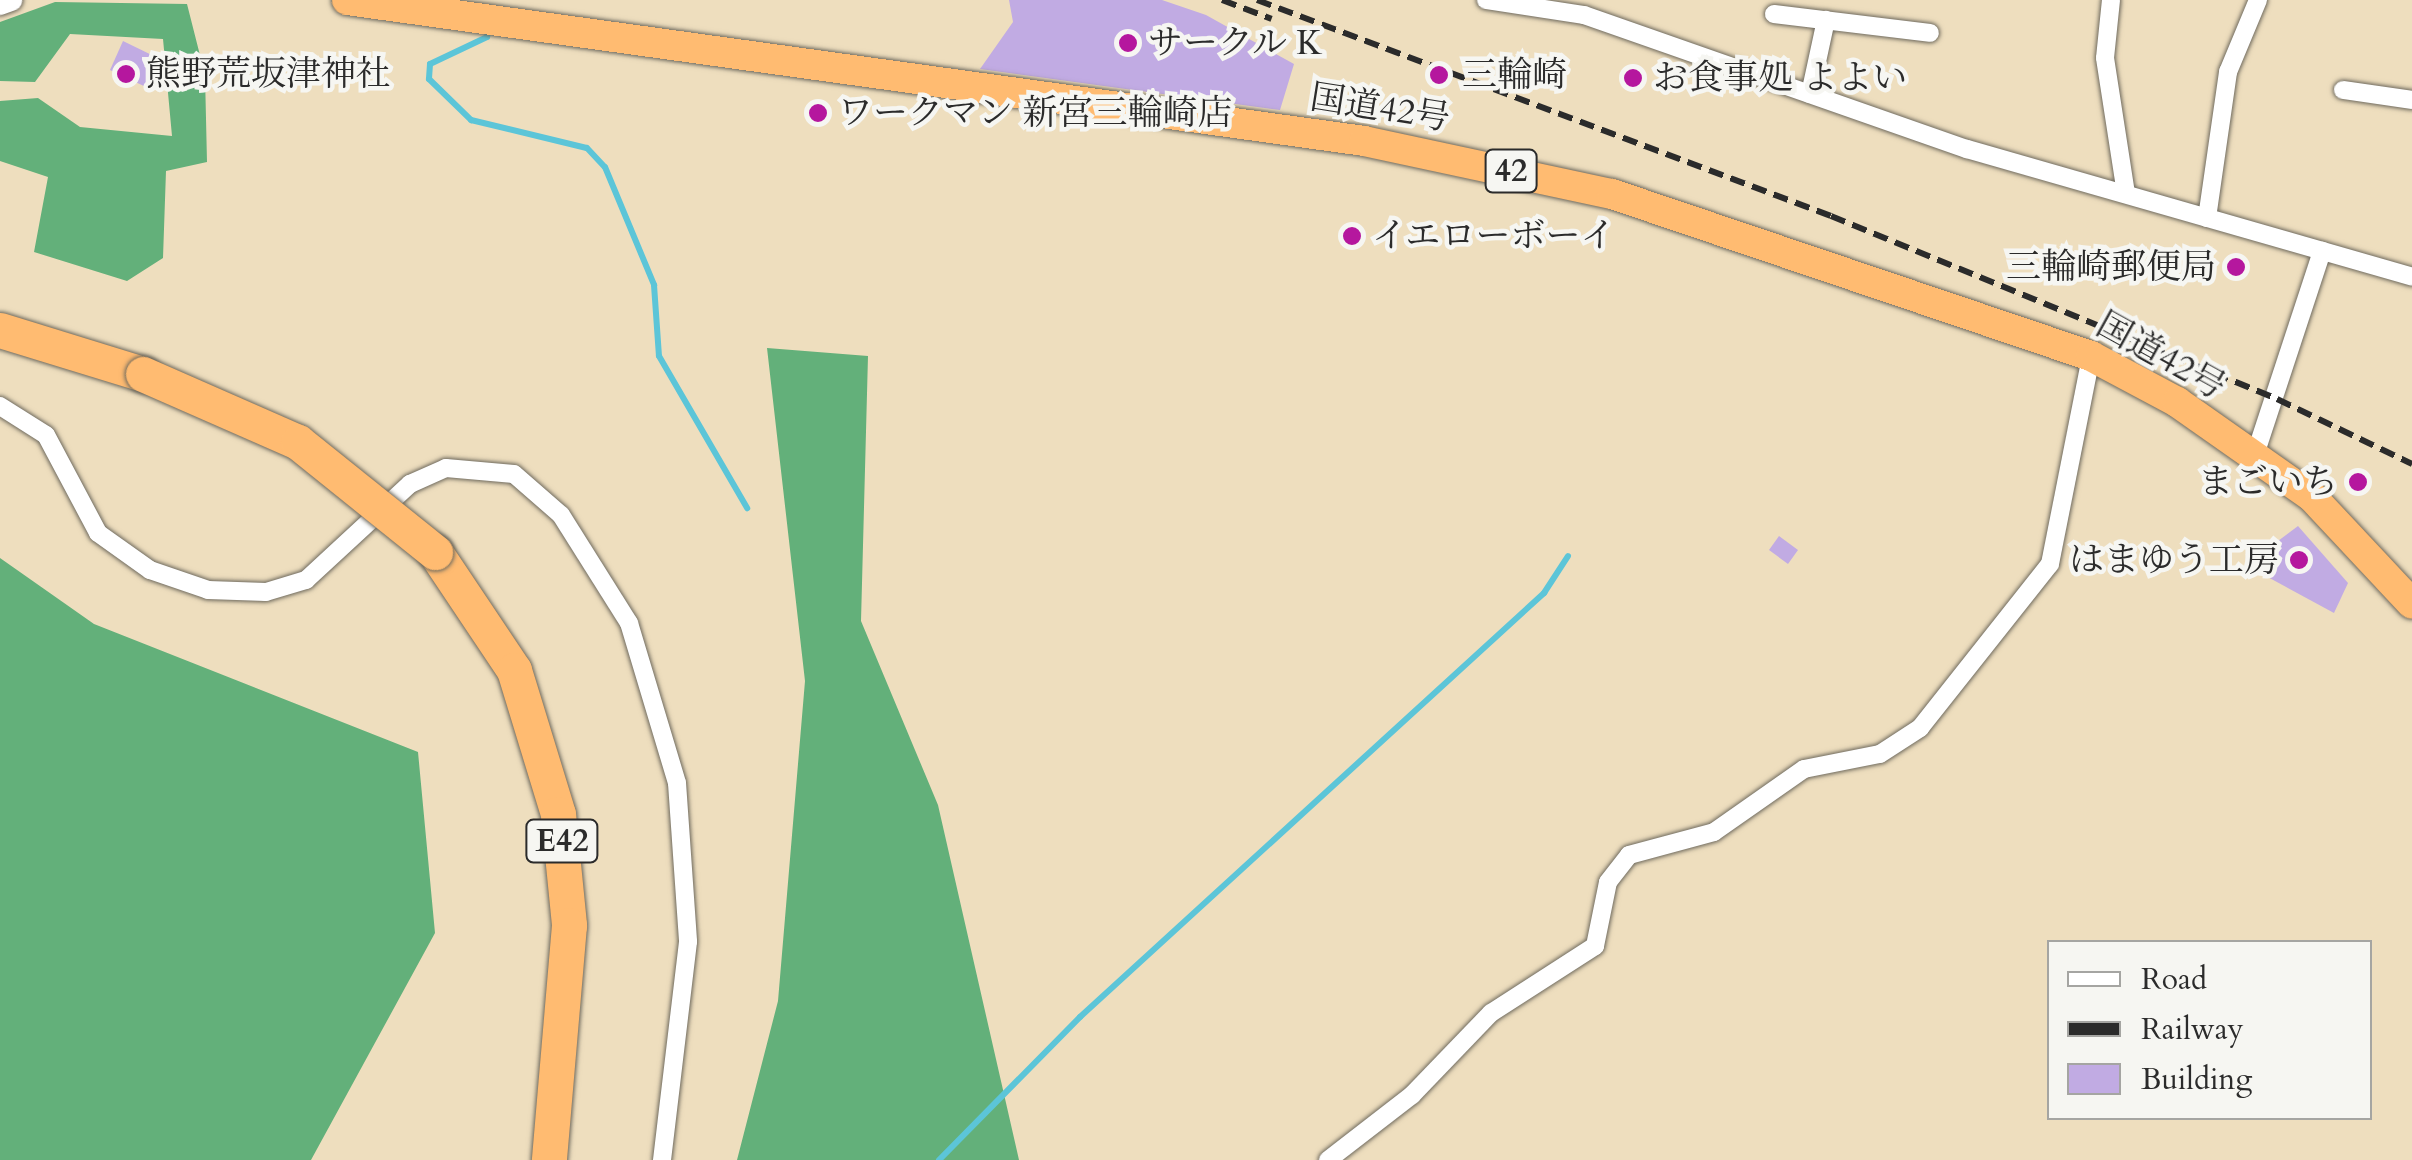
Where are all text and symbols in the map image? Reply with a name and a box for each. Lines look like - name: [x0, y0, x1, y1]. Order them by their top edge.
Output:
- place label: サークル K: [1148, 22, 1323, 64]
- marker: サークル K: [1117, 32, 1139, 54]
- place label: 熊野荒坂津神社: [146, 53, 391, 95]
- place label: 三輪崎: [1462, 54, 1567, 96]
- place label: お食事処 よよい: [1653, 57, 1907, 99]
- marker: 三輪崎: [1426, 62, 1452, 88]
- marker: 熊野荒坂津神社: [115, 63, 137, 85]
- marker: お食事処 よよい: [1622, 67, 1644, 89]
- street label: 国道42号: [1307, 76, 1453, 140]
- place label: ワークマン 新宮三輪崎店: [838, 92, 1232, 134]
- marker: ワークマン 新宮三輪崎店: [807, 102, 829, 124]
- road number: 42: [1484, 144, 1538, 198]
- place label: イエローボーイ: [1372, 215, 1617, 257]
- marker: イエローボーイ: [1341, 225, 1363, 247]
- place label: 三輪崎郵便局: [2006, 246, 2216, 288]
- marker: 三輪崎郵便局: [2225, 256, 2247, 278]
- street label: 国道42号: [2089, 303, 2233, 409]
- place label: まごいち: [2198, 461, 2338, 503]
- marker: まごいち: [2347, 471, 2369, 493]
- place label: はまゆう工房: [2069, 539, 2279, 581]
- marker: はまゆう工房: [2288, 549, 2310, 571]
- road number: E42: [524, 814, 600, 868]
- legend: [2047, 940, 2372, 1120]
- text: Road: [2141, 959, 2207, 1000]
- text: Railway: [2141, 1009, 2244, 1050]
- text: Building: [2141, 1059, 2252, 1100]

